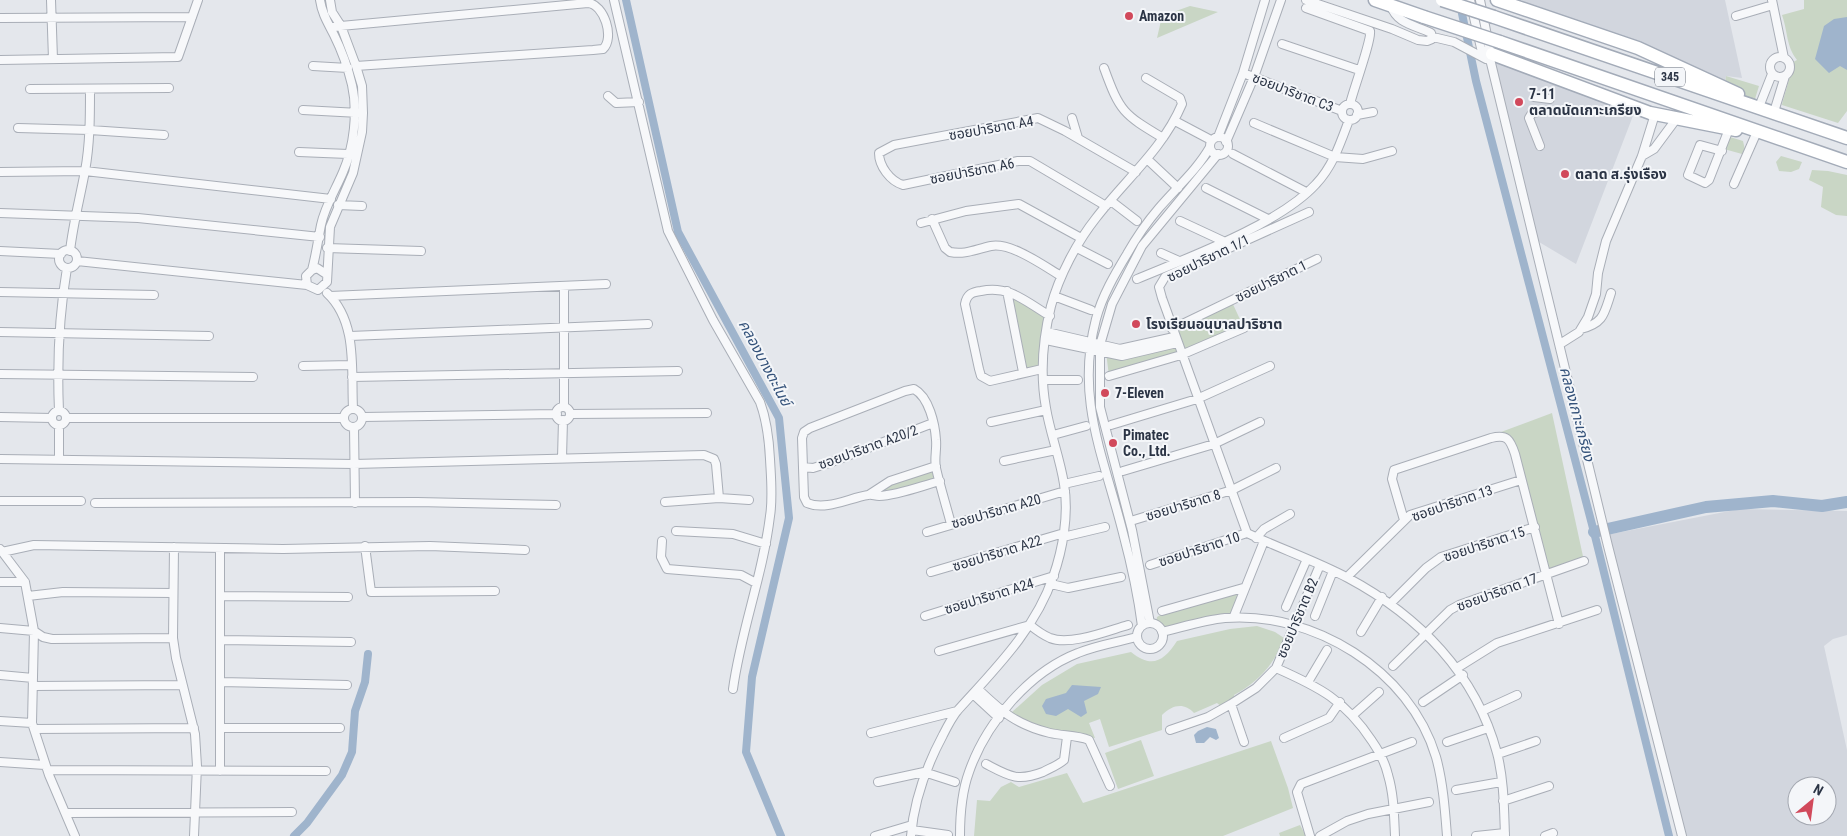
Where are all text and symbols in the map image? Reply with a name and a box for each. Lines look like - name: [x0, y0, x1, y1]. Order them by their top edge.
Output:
- place label: Amazon: [1139, 8, 1184, 24]
- marker: Amazon: [1123, 10, 1135, 22]
- road number: 345: [1655, 68, 1685, 86]
- street label: ซอยปาริชาต C3: [1250, 69, 1336, 115]
- place label: 7-11 ตลาดนัดเกาะเกรียง: [1529, 86, 1642, 118]
- marker: 7-11 ตลาดนัดเกาะเกรียง: [1513, 96, 1525, 108]
- street label: ซอยปาริชาต A4: [947, 113, 1035, 143]
- street label: ซอยปาริชาต A6: [928, 155, 1016, 187]
- place label: ตลาด ส.รุ่งเรือง: [1575, 166, 1667, 183]
- marker: ตลาด ส.รุ่งเรือง: [1559, 168, 1571, 180]
- street label: ซอยปาริชาต 1/1: [1164, 231, 1252, 285]
- street label: ซอยปาริชาต 1: [1233, 257, 1309, 305]
- place label: โรงเรียนอนุบาลปาริชาต: [1146, 316, 1282, 333]
- water label: คลองบางตะไนย์: [735, 317, 797, 412]
- marker: โรงเรียนอนุบาลปาริชาต: [1130, 318, 1142, 330]
- water label: คลองเกาะเกรียง: [1556, 365, 1598, 464]
- place label: 7-Eleven: [1115, 385, 1164, 401]
- marker: 7-Eleven: [1099, 387, 1111, 399]
- street label: ซอยปาริชาต A20/2: [816, 422, 920, 472]
- place label: Pimatec Co., Ltd.: [1123, 427, 1171, 459]
- marker: Pimatec Co., Ltd.: [1107, 437, 1119, 449]
- street label: ซอยปาริชาต 13: [1409, 482, 1495, 524]
- street label: ซอยปาริชาต 8: [1144, 486, 1222, 524]
- street label: ซอยปาริชาต A20: [949, 491, 1043, 531]
- street label: ซอยปาริชาต 15: [1441, 523, 1527, 565]
- street label: ซอยปาริชาต 10: [1156, 528, 1242, 570]
- street label: ซอยปาริชาต A22: [950, 532, 1044, 574]
- street label: ซอยปาริชาต 17: [1455, 570, 1539, 614]
- street label: ซอยปาริชาต A24: [942, 575, 1036, 617]
- street label: ซอยปาริชาต B2: [1273, 576, 1321, 660]
- north arrow: [1787, 776, 1837, 826]
- text: N: [1811, 781, 1826, 799]

